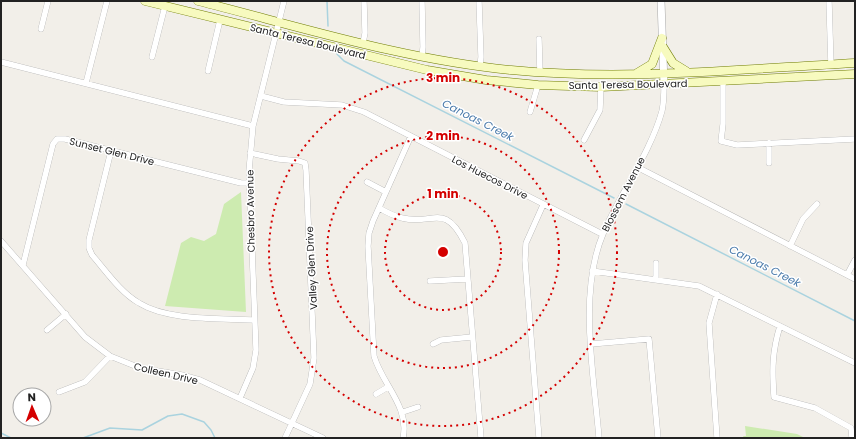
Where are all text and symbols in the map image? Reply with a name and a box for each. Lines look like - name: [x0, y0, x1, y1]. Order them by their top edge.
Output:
- street label: Santa Teresa Boulevard: [248, 20, 367, 63]
- text: 3 min: [426, 69, 460, 86]
- street label: Santa Teresa Boulevard: [569, 76, 688, 93]
- water label: Canoas Creek: [439, 95, 518, 146]
- text: 2 min: [426, 127, 460, 144]
- street label: Sunset Glen Drive: [68, 134, 156, 169]
- street label: Los Huecos Drive: [449, 152, 530, 203]
- street label: Blossom Avenue: [598, 154, 649, 234]
- street label: Chesbro Avenue: [242, 170, 259, 252]
- text: 1 min: [427, 185, 459, 202]
- street label: Valley Glen Drive: [302, 226, 321, 310]
- water label: Canoas Creek: [726, 241, 805, 292]
- centre of rings: [436, 245, 450, 259]
- street label: Colleen Drive: [132, 359, 200, 388]
- north arrow: [12, 387, 52, 427]
- text: N: [27, 389, 36, 405]

